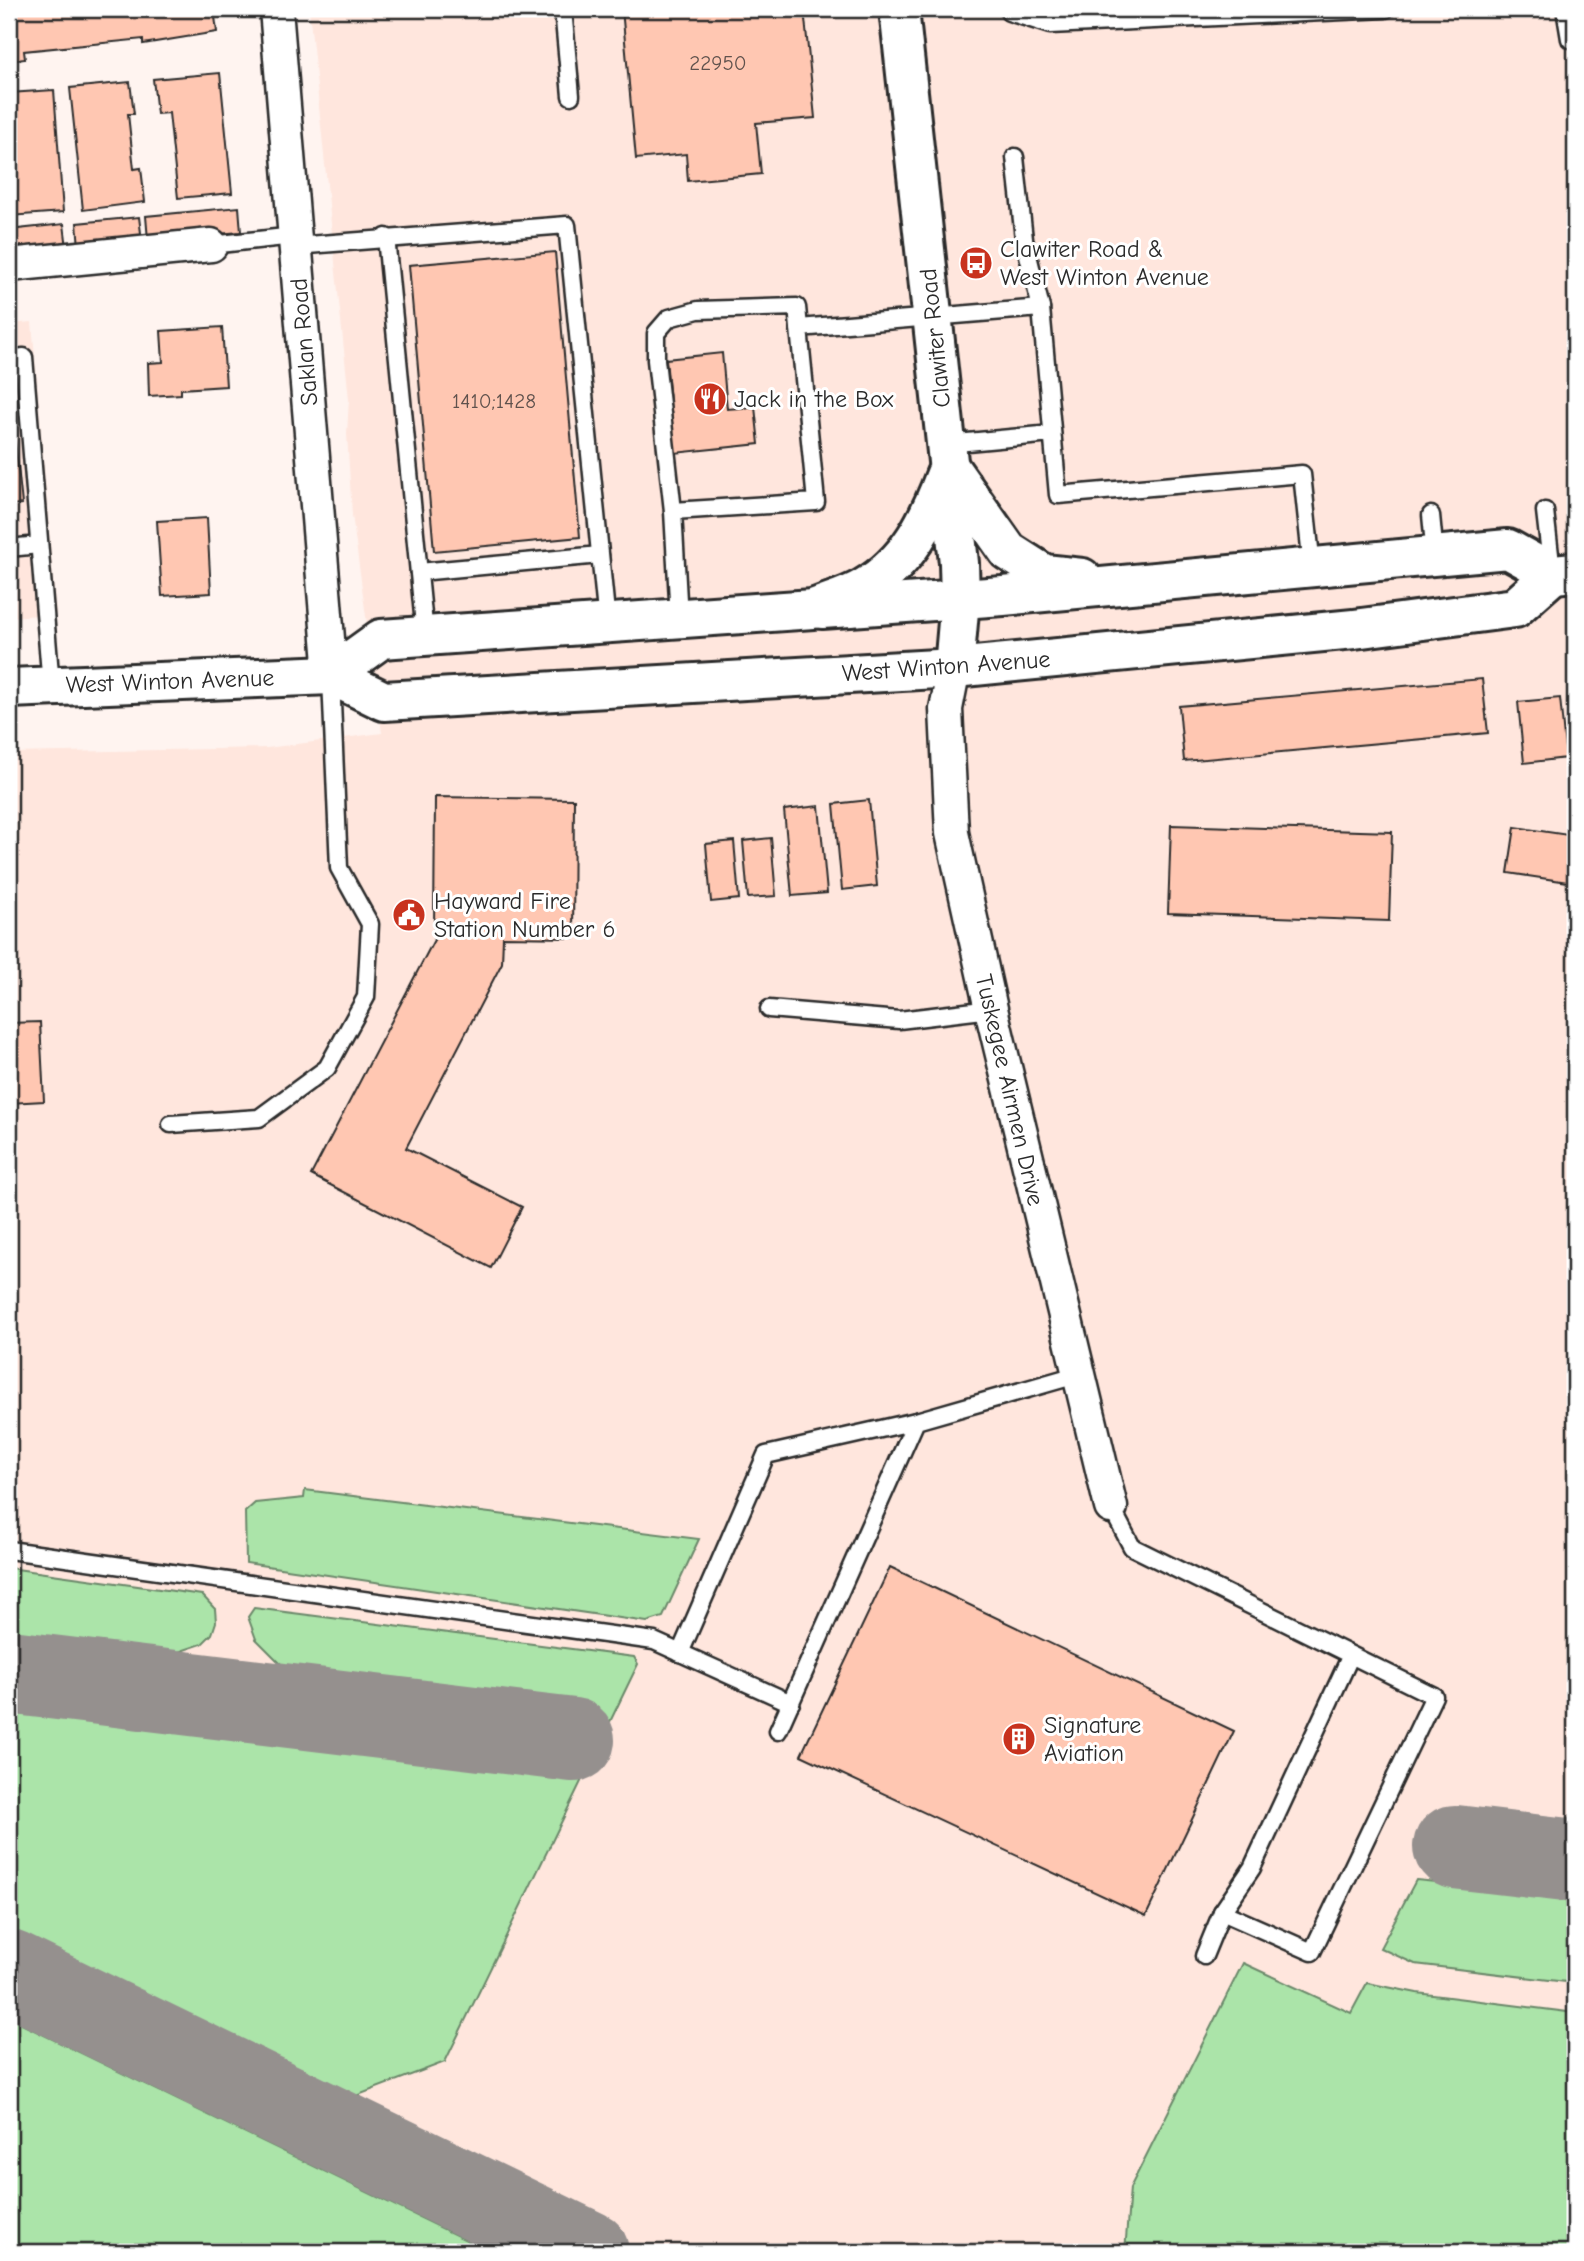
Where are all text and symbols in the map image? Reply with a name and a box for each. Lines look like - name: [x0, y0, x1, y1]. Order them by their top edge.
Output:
- house number: 22950: [689, 51, 747, 75]
- place label: Clawiter Road & West Winton Avenue: [1000, 235, 1209, 291]
- bus stop icon: Clawiter Road & West Winton Avenue: [957, 244, 995, 282]
- street label: Clawiter Road: [914, 267, 956, 409]
- street label: Saklan Road: [284, 277, 324, 407]
- restaurant icon: Jack in the Box: [691, 380, 729, 418]
- place label: Jack in the Box: [734, 385, 894, 413]
- house number: 1410;1428: [452, 389, 536, 413]
- street label: West Winton Avenue: [841, 645, 1051, 687]
- street label: West Winton Avenue: [65, 663, 275, 699]
- place label: Hayward Fire Station Number 6: [434, 887, 615, 943]
- public building icon: Hayward Fire Station Number 6: [390, 896, 428, 934]
- street label: Tuskegee Airmen Drive: [970, 972, 1050, 1208]
- place label: Signature Aviation: [1044, 1711, 1141, 1767]
- building icon: Signature Aviation: [1000, 1720, 1038, 1758]

